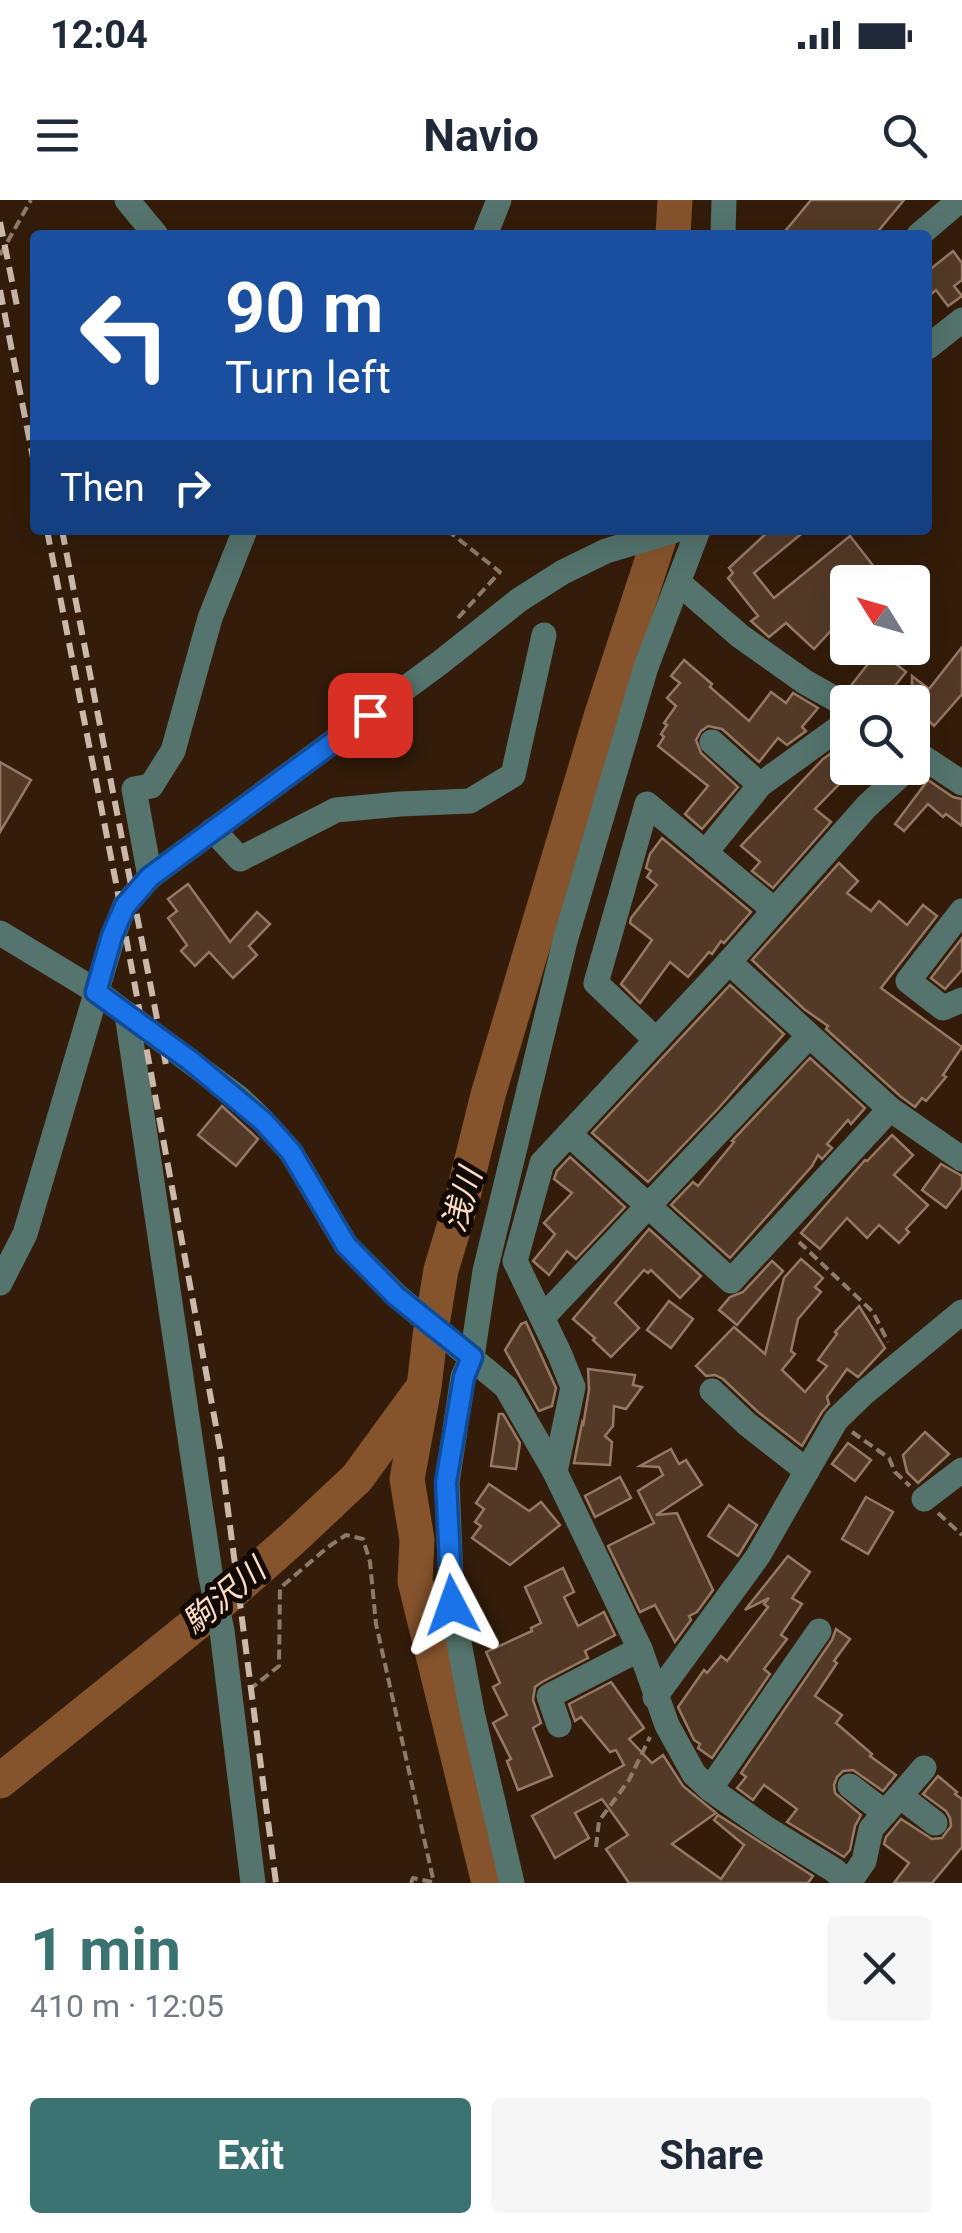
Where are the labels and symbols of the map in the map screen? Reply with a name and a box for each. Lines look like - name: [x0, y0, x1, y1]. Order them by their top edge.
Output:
- north arrow: [830, 565, 930, 665]
- pin: [328, 673, 413, 758]
- water label: 浅川: [434, 1161, 490, 1236]
- water label: 駒沢川: [175, 1549, 275, 1641]
- position arrow: [400, 1553, 504, 1657]

